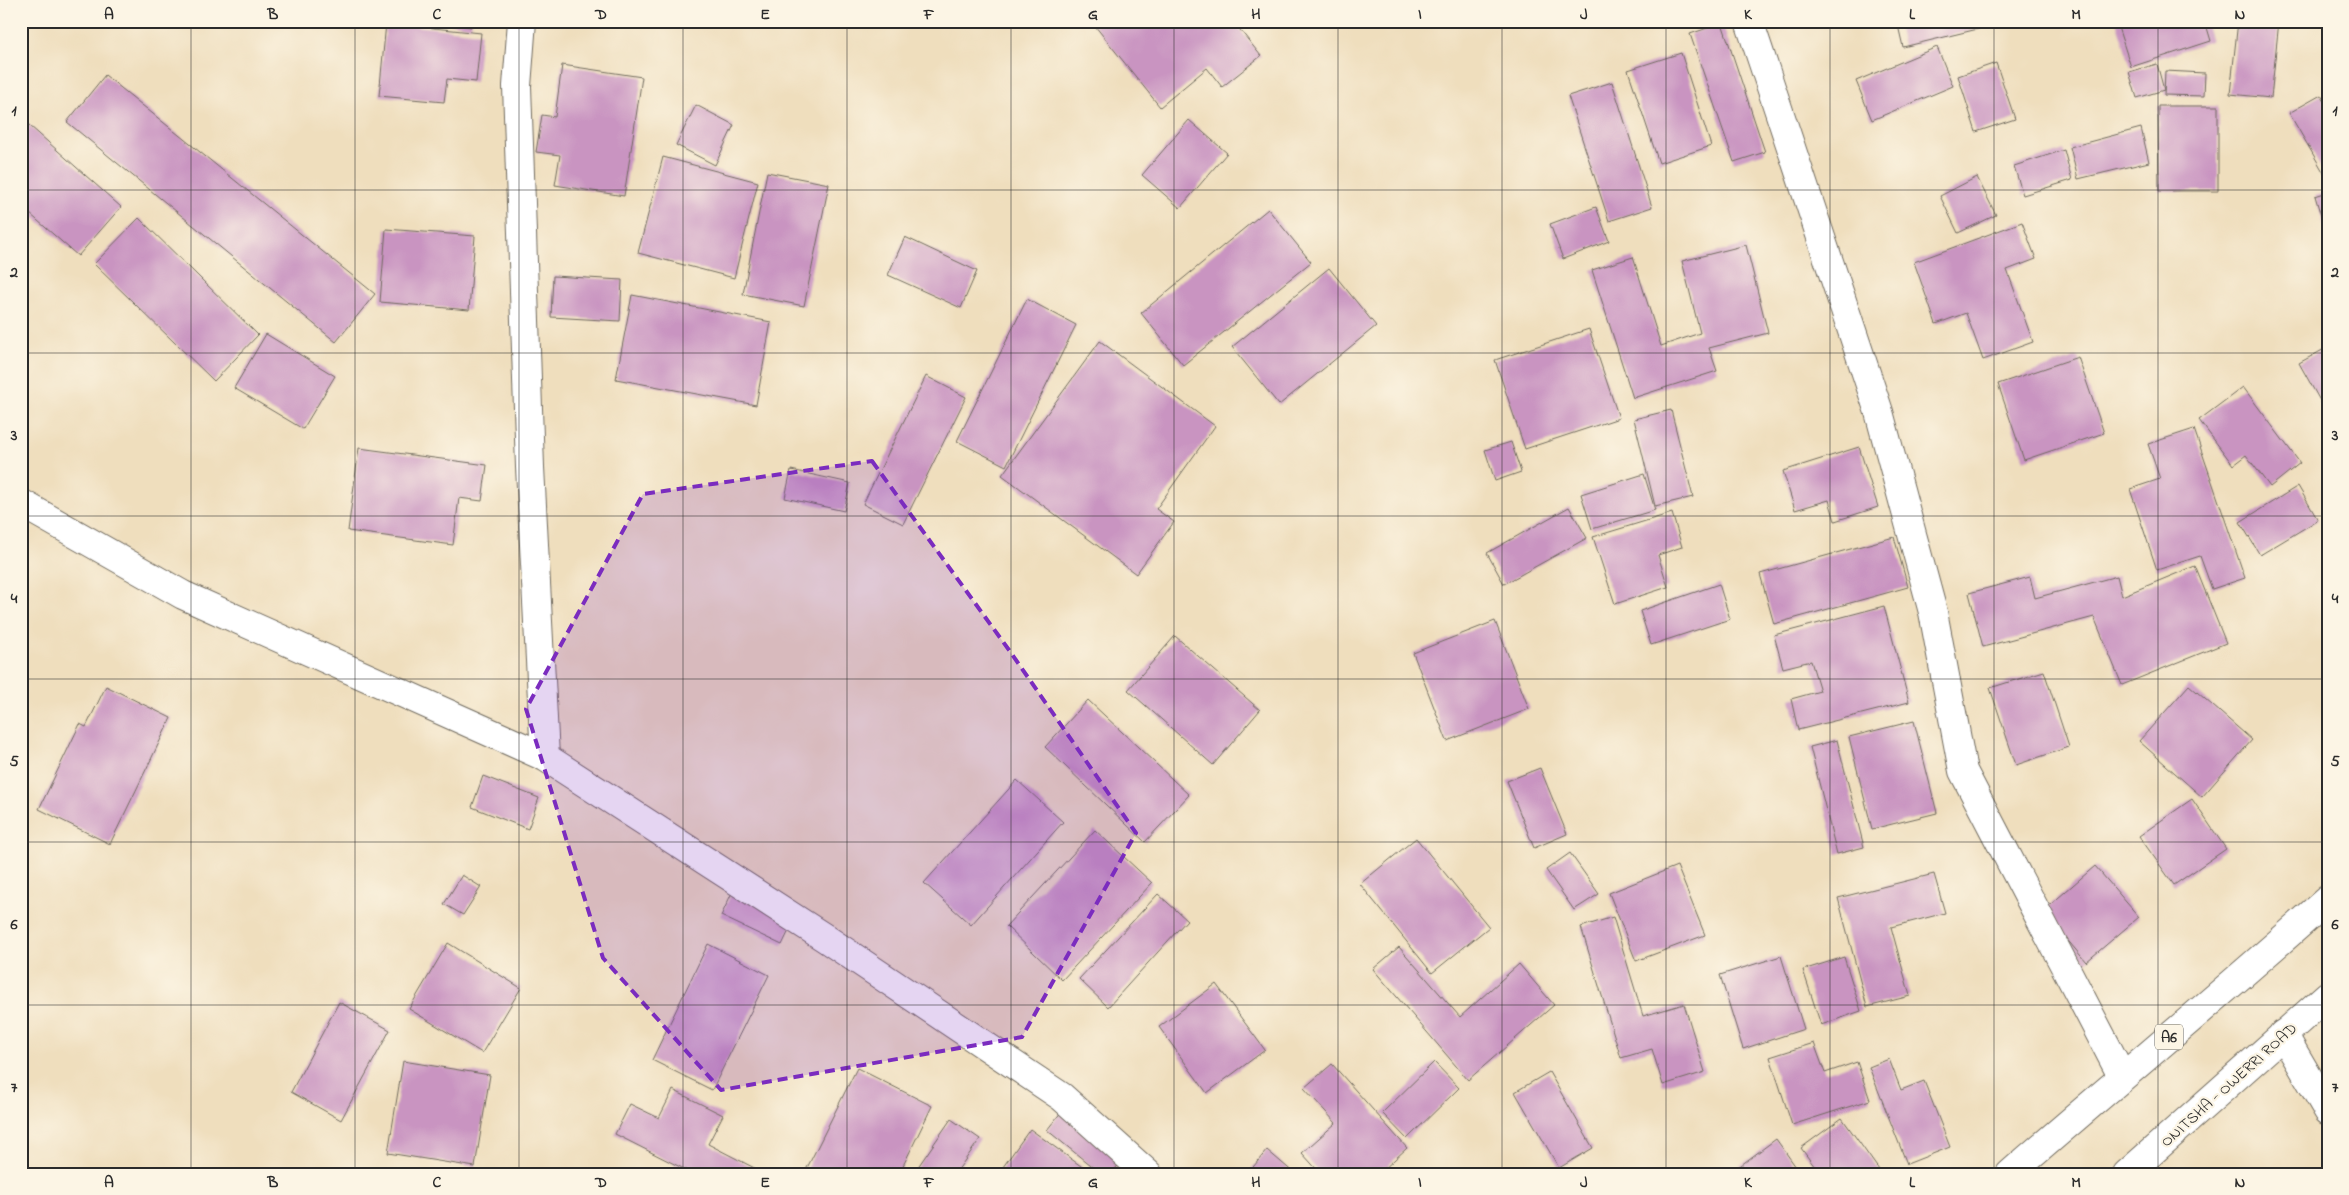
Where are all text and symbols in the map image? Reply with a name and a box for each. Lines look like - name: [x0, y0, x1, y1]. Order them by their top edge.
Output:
- text: A: [104, 3, 114, 27]
- text: B: [267, 3, 279, 27]
- text: C: [433, 3, 442, 27]
- text: D: [594, 3, 607, 27]
- text: E: [760, 3, 770, 27]
- text: F: [923, 3, 935, 27]
- text: G: [1088, 3, 1098, 27]
- text: H: [1251, 3, 1261, 27]
- text: I: [1418, 3, 1422, 27]
- text: J: [1580, 3, 1588, 27]
- text: K: [1744, 3, 1753, 27]
- text: L: [1909, 3, 1916, 27]
- text: M: [2071, 3, 2081, 27]
- text: N: [2235, 3, 2246, 27]
- text: 1: [11, 99, 17, 123]
- text: 1: [2332, 99, 2338, 123]
- text: 2: [9, 261, 18, 285]
- text: 2: [2330, 261, 2339, 285]
- text: 3: [10, 424, 18, 448]
- text: 3: [2331, 424, 2339, 448]
- text: 4: [10, 587, 18, 611]
- text: 4: [2331, 587, 2339, 611]
- text: 5: [9, 750, 19, 774]
- text: 5: [2330, 750, 2340, 774]
- text: 6: [9, 913, 18, 937]
- text: 6: [2330, 913, 2339, 937]
- street label: ONITSHA - OWERRI ROAD: [2156, 1017, 2303, 1154]
- road number: A6: [2155, 1024, 2183, 1050]
- text: 7: [11, 1076, 18, 1100]
- text: 7: [2332, 1076, 2339, 1100]
- text: A: [104, 1171, 114, 1195]
- text: B: [267, 1171, 279, 1195]
- text: C: [433, 1171, 442, 1195]
- text: D: [594, 1171, 607, 1195]
- text: E: [760, 1171, 770, 1195]
- text: F: [923, 1171, 935, 1195]
- text: G: [1088, 1171, 1098, 1195]
- text: H: [1251, 1171, 1261, 1195]
- text: I: [1418, 1171, 1422, 1195]
- text: J: [1580, 1171, 1588, 1195]
- text: K: [1744, 1171, 1753, 1195]
- text: L: [1909, 1171, 1916, 1195]
- text: M: [2071, 1171, 2081, 1195]
- text: N: [2235, 1171, 2246, 1195]

